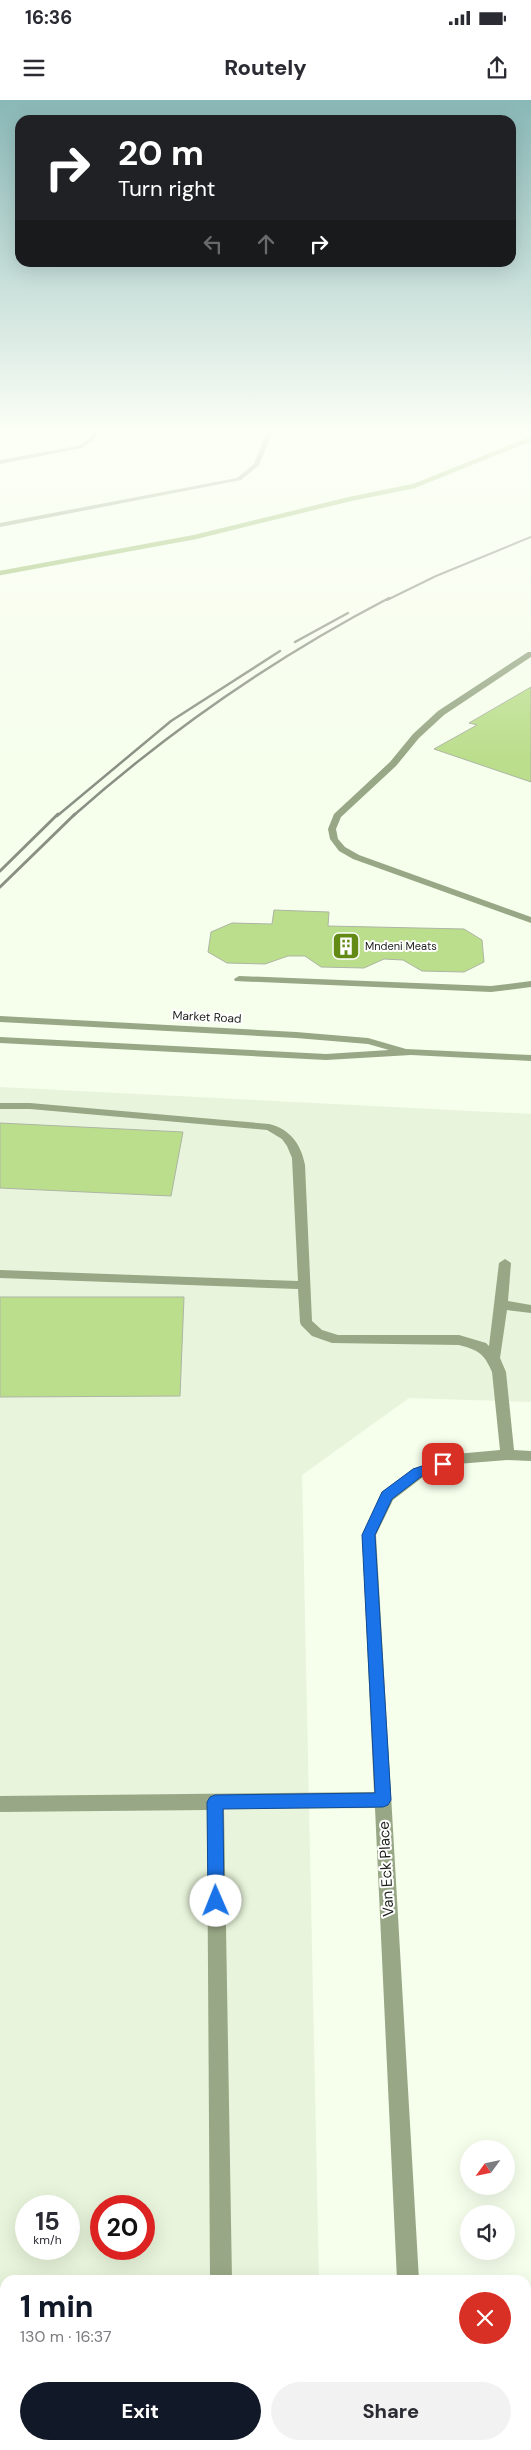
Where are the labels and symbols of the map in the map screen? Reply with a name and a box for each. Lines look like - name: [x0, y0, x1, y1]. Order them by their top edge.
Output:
- building icon: Mndeni Meats: [331, 931, 361, 961]
- place label: Mndeni Meats: [365, 939, 437, 953]
- street label: Market Road: [172, 1007, 242, 1027]
- pin: [422, 1443, 464, 1485]
- street label: Van Eck Place: [374, 1821, 398, 1917]
- position arrow: [189, 1874, 241, 1926]
- north arrow: [460, 2140, 515, 2195]
- speed limit sign: 20: [90, 2195, 155, 2260]

